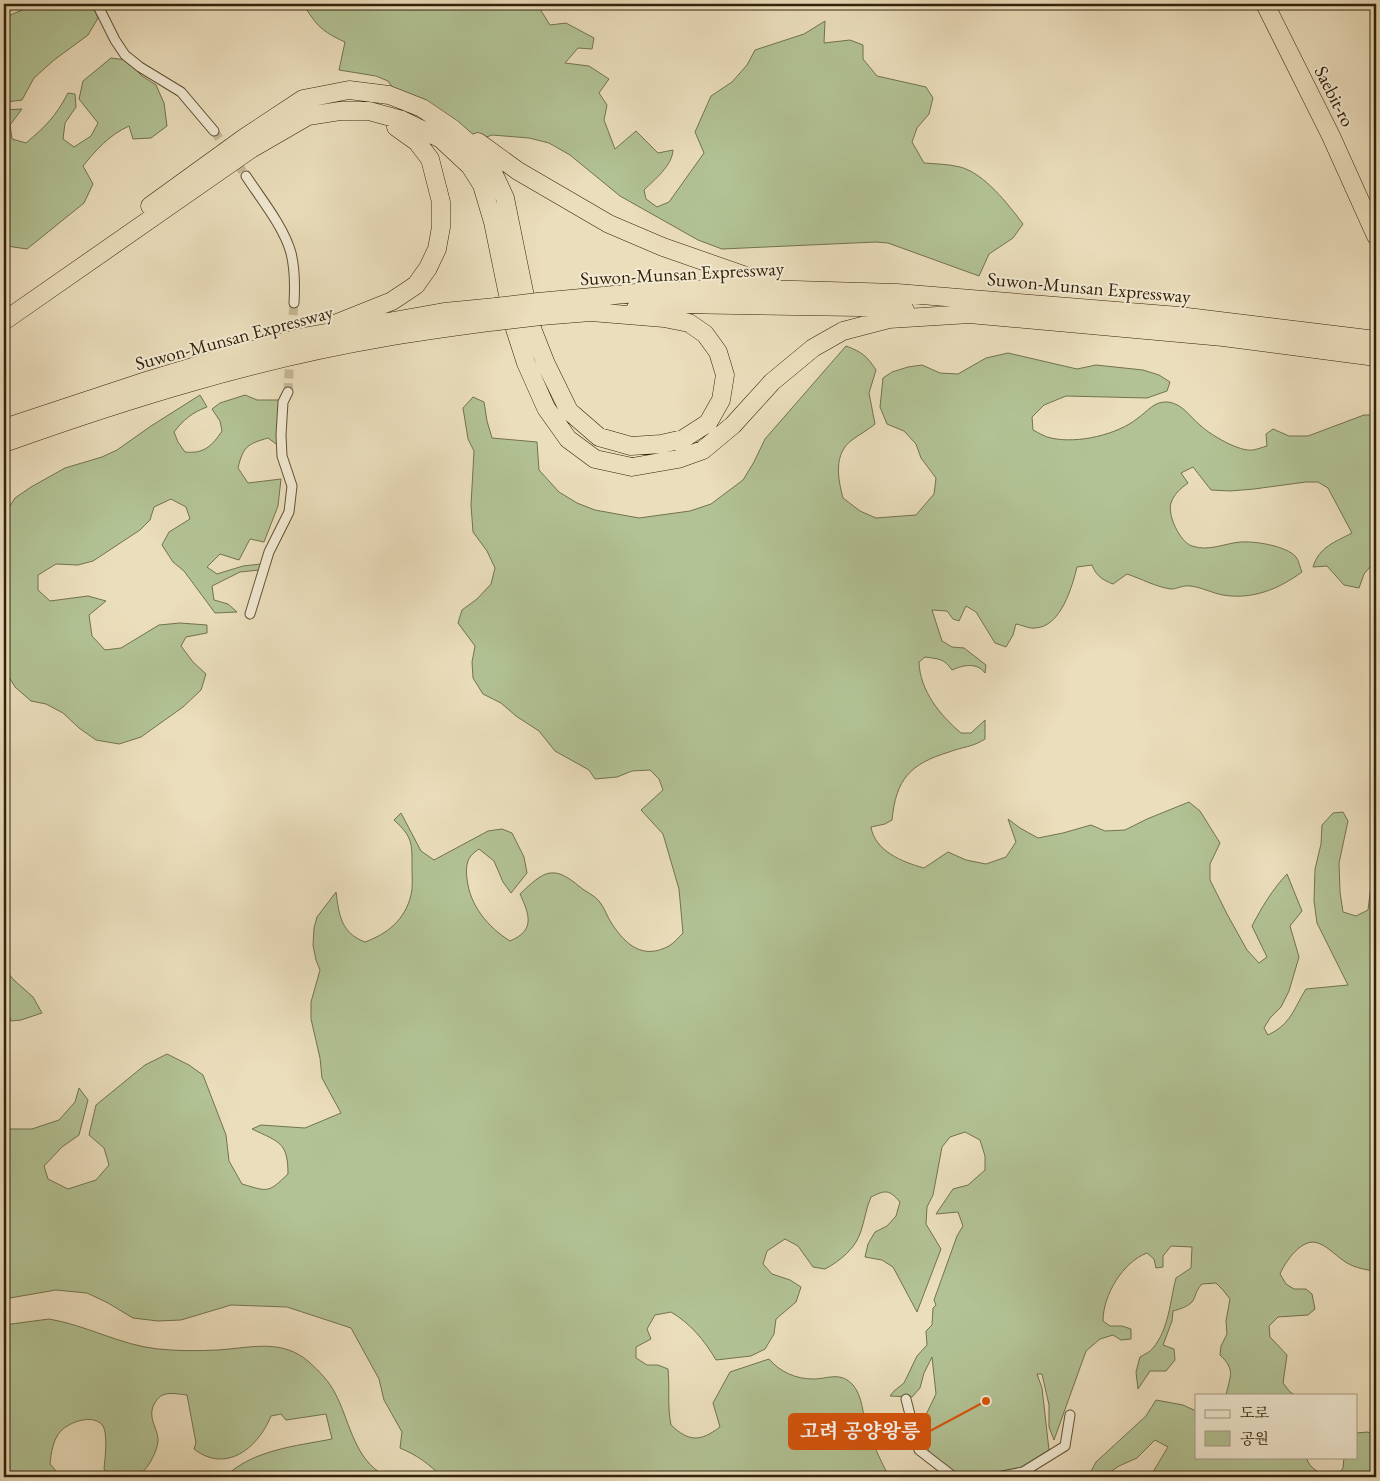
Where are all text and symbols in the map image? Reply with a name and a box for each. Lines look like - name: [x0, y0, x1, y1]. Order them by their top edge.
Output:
- street label: Saebit-ro: [1309, 62, 1360, 131]
- street label: Suwon-Munsan Expressway: [580, 256, 785, 291]
- street label: Suwon-Munsan Expressway: [986, 266, 1192, 309]
- street label: Suwon-Munsan Expressway: [132, 299, 337, 376]
- legend: [1195, 1394, 1358, 1458]
- text: 도로: [1240, 1403, 1269, 1422]
- callout: 고려 공양왕릉: [789, 1414, 930, 1449]
- text: 고려 공양왕릉: [800, 1418, 920, 1444]
- text: 공원: [1240, 1429, 1269, 1448]

